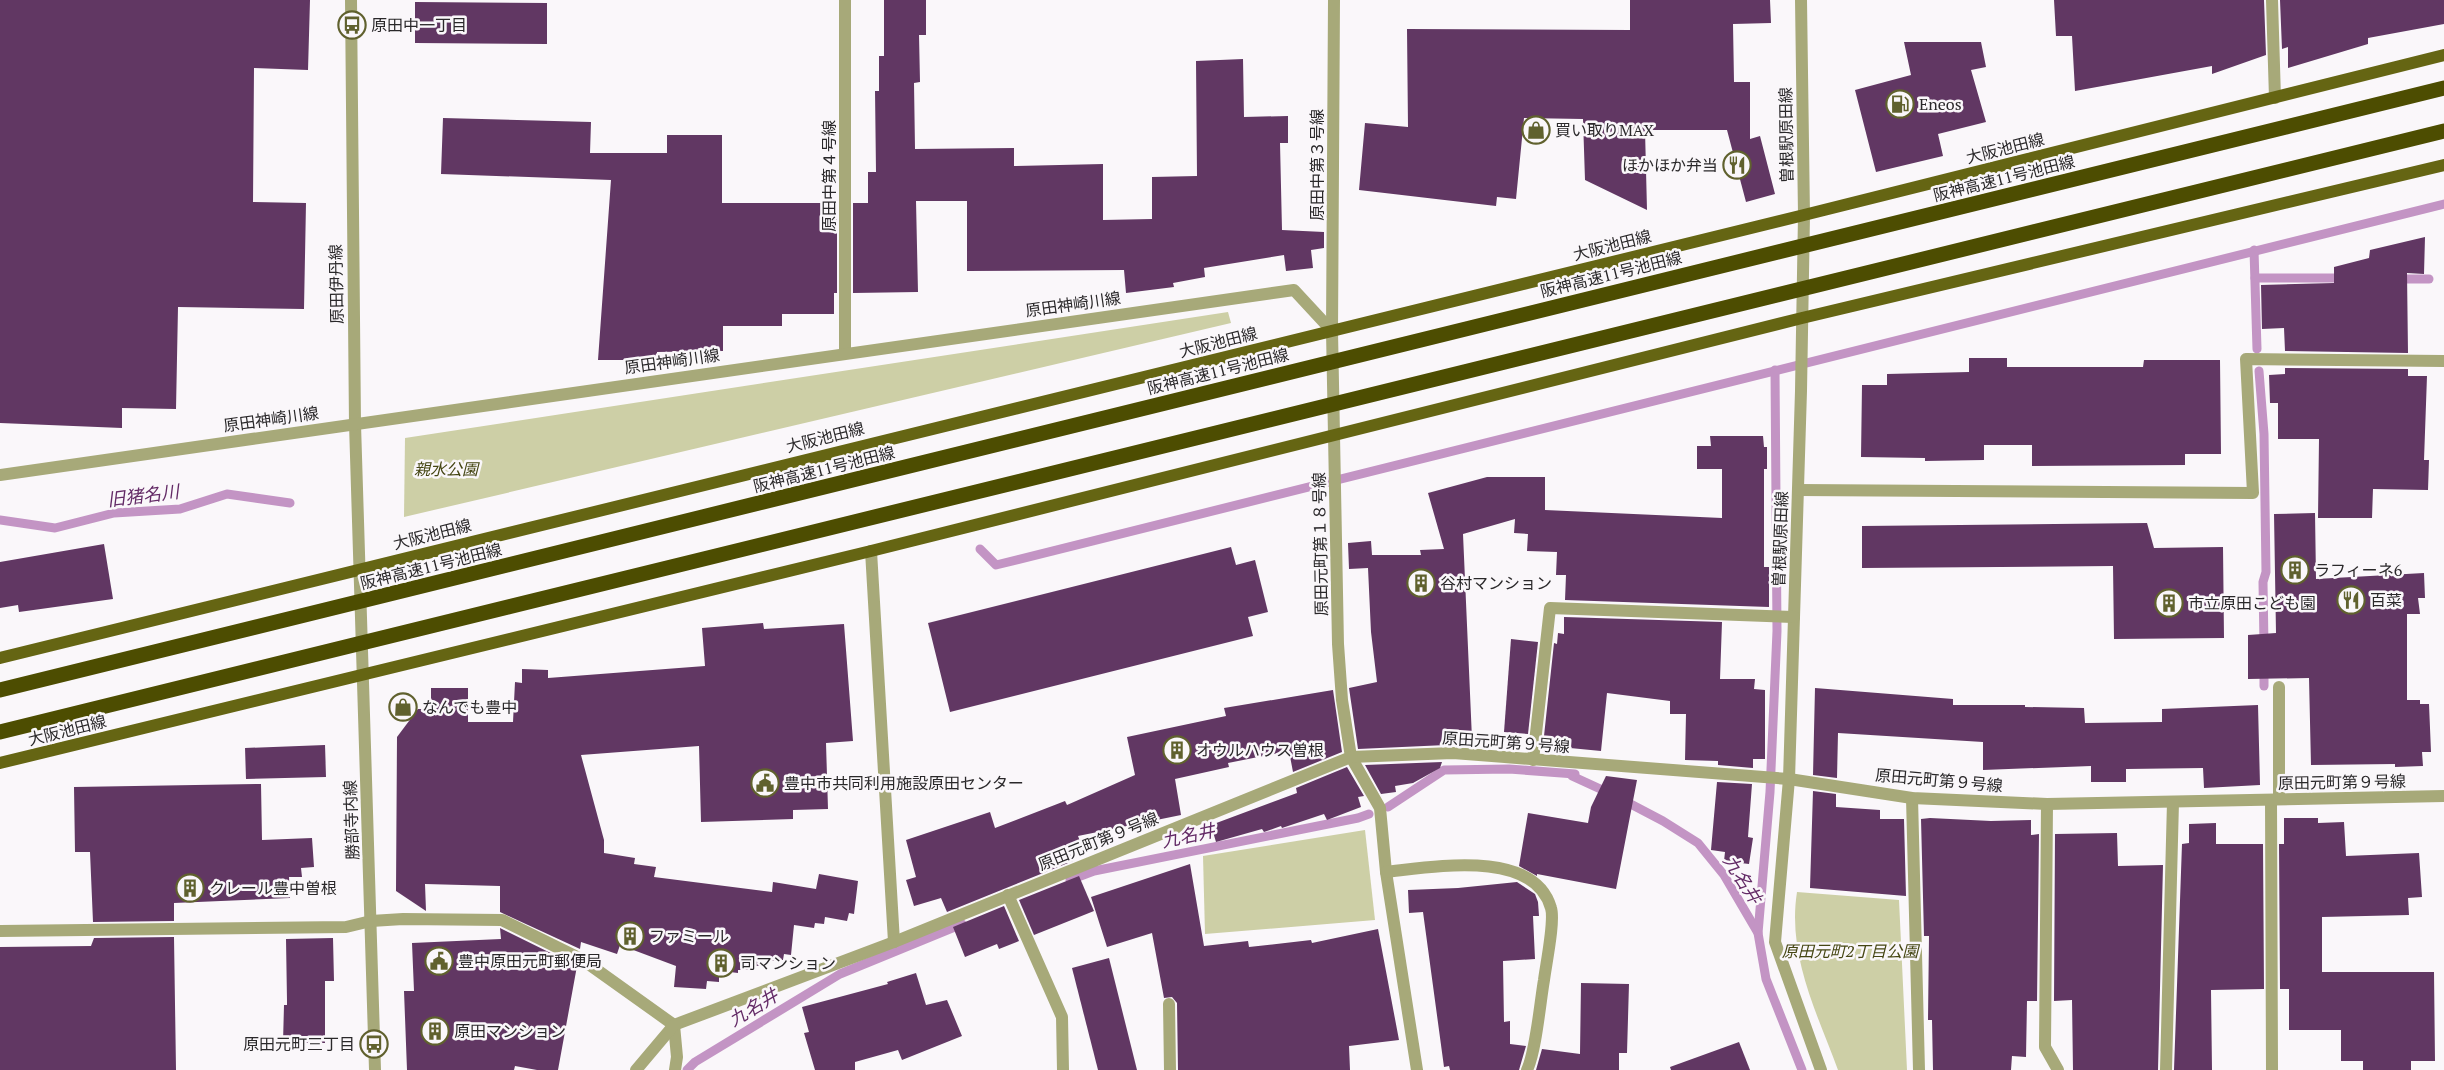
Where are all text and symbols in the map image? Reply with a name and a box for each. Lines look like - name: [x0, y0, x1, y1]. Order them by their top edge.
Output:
- bus stop icon: 原田中一丁目: [337, 10, 367, 40]
- place label: 原田中一丁目: [371, 14, 467, 36]
- street label: 曽根駅原田線: [1774, 87, 1798, 183]
- fuel station icon: Eneos: [1885, 89, 1915, 119]
- place label: Eneos: [1919, 93, 1962, 115]
- street label: 原田中第３号線: [1306, 109, 1328, 221]
- shop icon: 買い取りMAX: [1521, 115, 1551, 145]
- place label: 買い取りMAX: [1555, 119, 1654, 141]
- street label: 原田中第４号線: [818, 120, 840, 232]
- street label: 大阪池田線: [1964, 128, 2046, 168]
- restaurant icon: ほかほか弁当: [1722, 150, 1752, 180]
- street label: 阪神高速11号池田線: [1931, 150, 2077, 206]
- place label: ほかほか弁当: [1622, 154, 1718, 176]
- street label: 大阪池田線: [1571, 225, 1653, 265]
- street label: 原田伊丹線: [324, 244, 348, 324]
- street label: 阪神高速11号池田線: [1538, 246, 1684, 302]
- street label: 原田神崎川線: [1024, 286, 1122, 322]
- street label: 大阪池田線: [1177, 322, 1259, 362]
- street label: 原田神崎川線: [623, 343, 721, 379]
- street label: 阪神高速11号池田線: [1145, 343, 1291, 399]
- street label: 原田神崎川線: [222, 401, 320, 437]
- street label: 大阪池田線: [784, 417, 866, 457]
- street label: 阪神高速11号池田線: [751, 441, 897, 497]
- park label: 親水公園: [414, 458, 480, 480]
- street label: 原田元町第１８号線: [1308, 472, 1332, 616]
- water label: 旧猪名川: [106, 478, 182, 511]
- street label: 曽根駅原田線: [1767, 491, 1793, 587]
- street label: 大阪池田線: [391, 514, 473, 554]
- street label: 阪神高速11号池田線: [358, 538, 504, 594]
- building icon: ラフィーネ6: [2280, 555, 2310, 585]
- place label: ラフィーネ6: [2314, 559, 2403, 581]
- building icon: 谷村マンション: [1406, 568, 1436, 598]
- place label: 谷村マンション: [1440, 572, 1552, 594]
- restaurant icon: 百菜: [2336, 585, 2366, 615]
- building icon: 市立原田こども園: [2154, 588, 2184, 618]
- place label: 百菜: [2370, 589, 2402, 611]
- place label: 市立原田こども園: [2188, 592, 2316, 614]
- shop icon: なんでも豊中: [388, 692, 418, 722]
- place label: なんでも豊中: [422, 696, 517, 718]
- street label: 大阪池田線: [26, 710, 108, 750]
- street label: 原田元町第９号線: [1441, 727, 1571, 757]
- building icon: オウルハウス曽根: [1162, 735, 1192, 765]
- place label: オウルハウス曽根: [1196, 739, 1324, 761]
- street label: 原田元町第９号線: [1874, 763, 2004, 797]
- public building icon: 豊中市共同利用施設原田センター: [750, 768, 780, 798]
- street label: 原田元町第９号線: [2278, 770, 2406, 794]
- place label: 豊中市共同利用施設原田センター: [784, 772, 1024, 794]
- street label: 勝部寺内線: [339, 780, 363, 860]
- street label: 原田元町第９号線: [1035, 807, 1161, 875]
- water label: 九名井: [1159, 817, 1219, 852]
- water label: 九名井: [1718, 850, 1769, 910]
- building icon: クレール豊中曽根: [175, 873, 205, 903]
- place label: クレール豊中曽根: [209, 877, 337, 899]
- building icon: ファミール: [615, 921, 645, 951]
- place label: ファミール: [649, 925, 729, 947]
- park label: 原田元町2丁目公園: [1782, 940, 1920, 962]
- public building icon: 豊中原田元町郵便局: [424, 946, 454, 976]
- building icon: 司マンション: [706, 948, 736, 978]
- place label: 豊中原田元町郵便局: [458, 950, 602, 972]
- place label: 司マンション: [740, 952, 836, 974]
- water label: 九名井: [724, 982, 784, 1031]
- building icon: 原田マンション: [420, 1016, 450, 1046]
- place label: 原田マンション: [454, 1020, 566, 1042]
- bus stop icon: 原田元町三丁目: [359, 1029, 389, 1059]
- place label: 原田元町三丁目: [243, 1033, 355, 1055]

